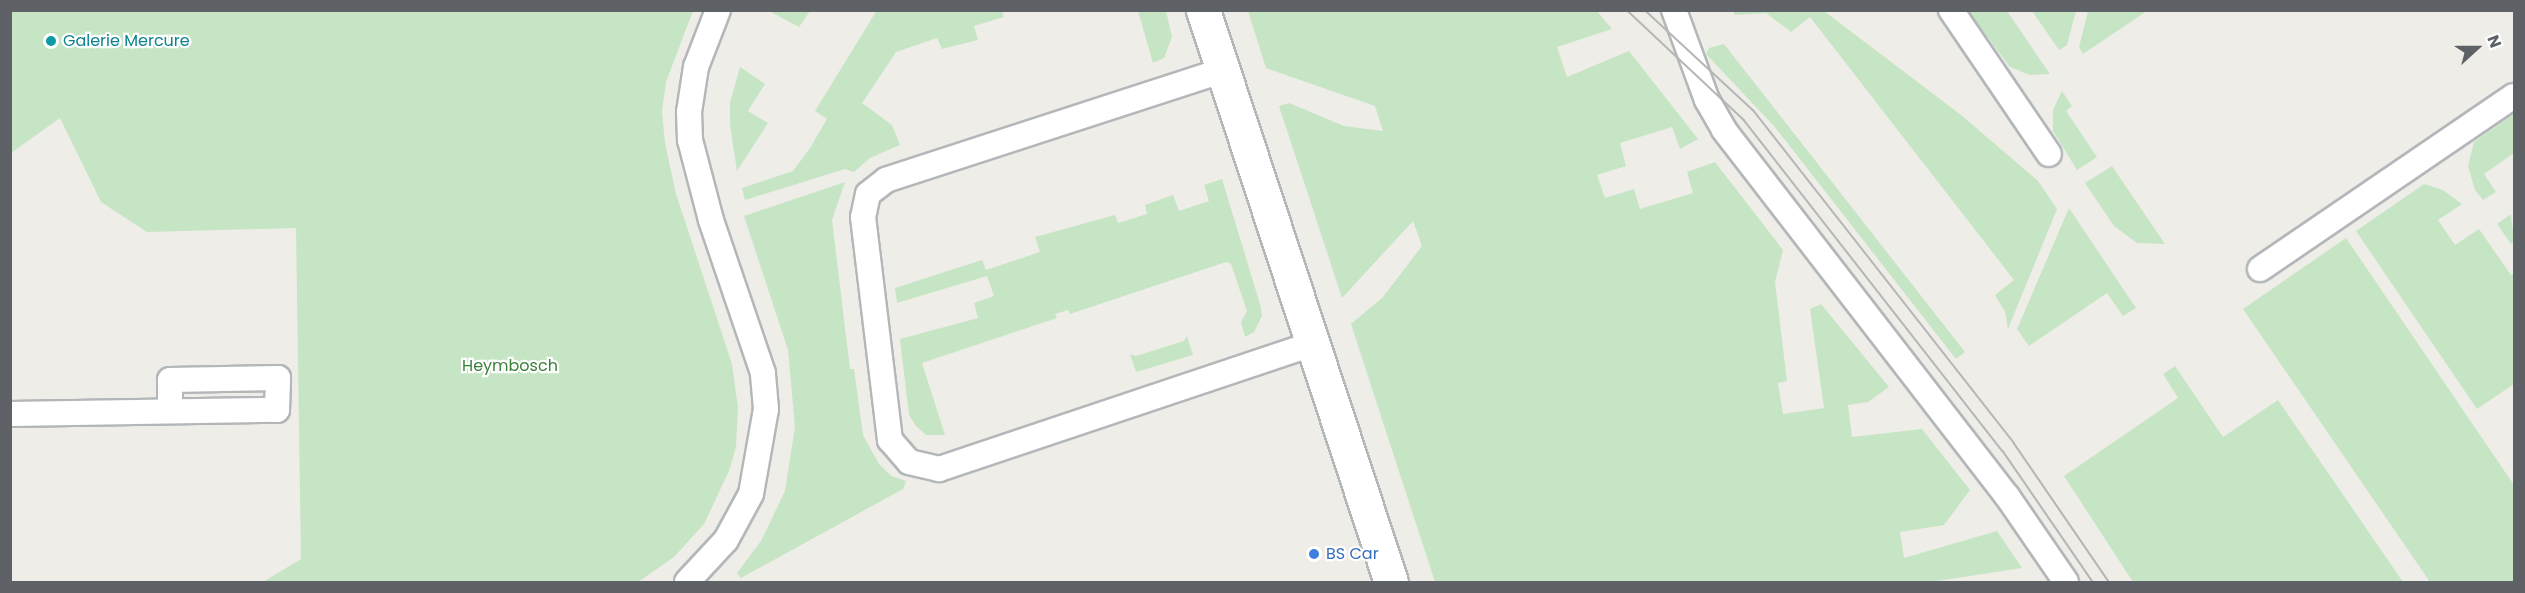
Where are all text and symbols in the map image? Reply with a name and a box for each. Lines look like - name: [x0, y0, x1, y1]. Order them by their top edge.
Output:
- north arrow: [2447, 18, 2507, 78]
- place label: Galerie Mercure: [63, 31, 190, 51]
- text: N: [2481, 32, 2507, 51]
- marker: Galerie Mercure: [44, 34, 58, 48]
- park label: Heymbosch: [462, 356, 558, 376]
- place label: BS Car: [1326, 544, 1379, 564]
- marker: BS Car: [1307, 547, 1321, 561]

